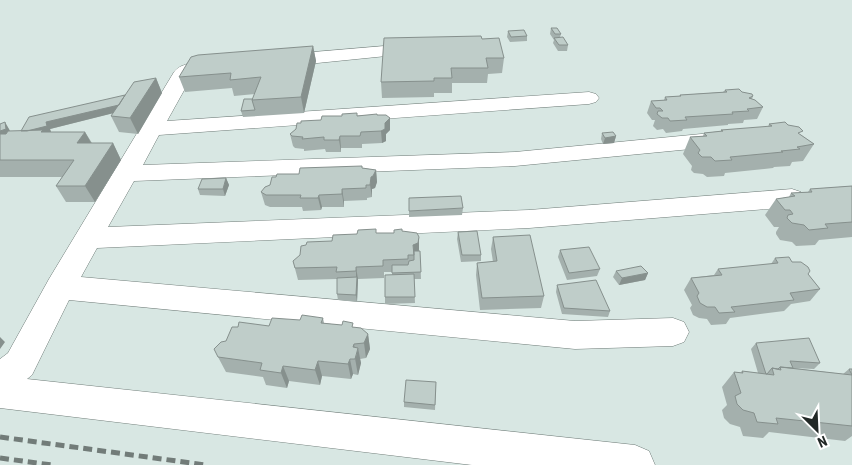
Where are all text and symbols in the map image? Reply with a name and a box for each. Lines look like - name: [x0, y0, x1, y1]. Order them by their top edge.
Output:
- north arrow: [792, 405, 842, 455]
- text: N: [815, 433, 829, 451]

